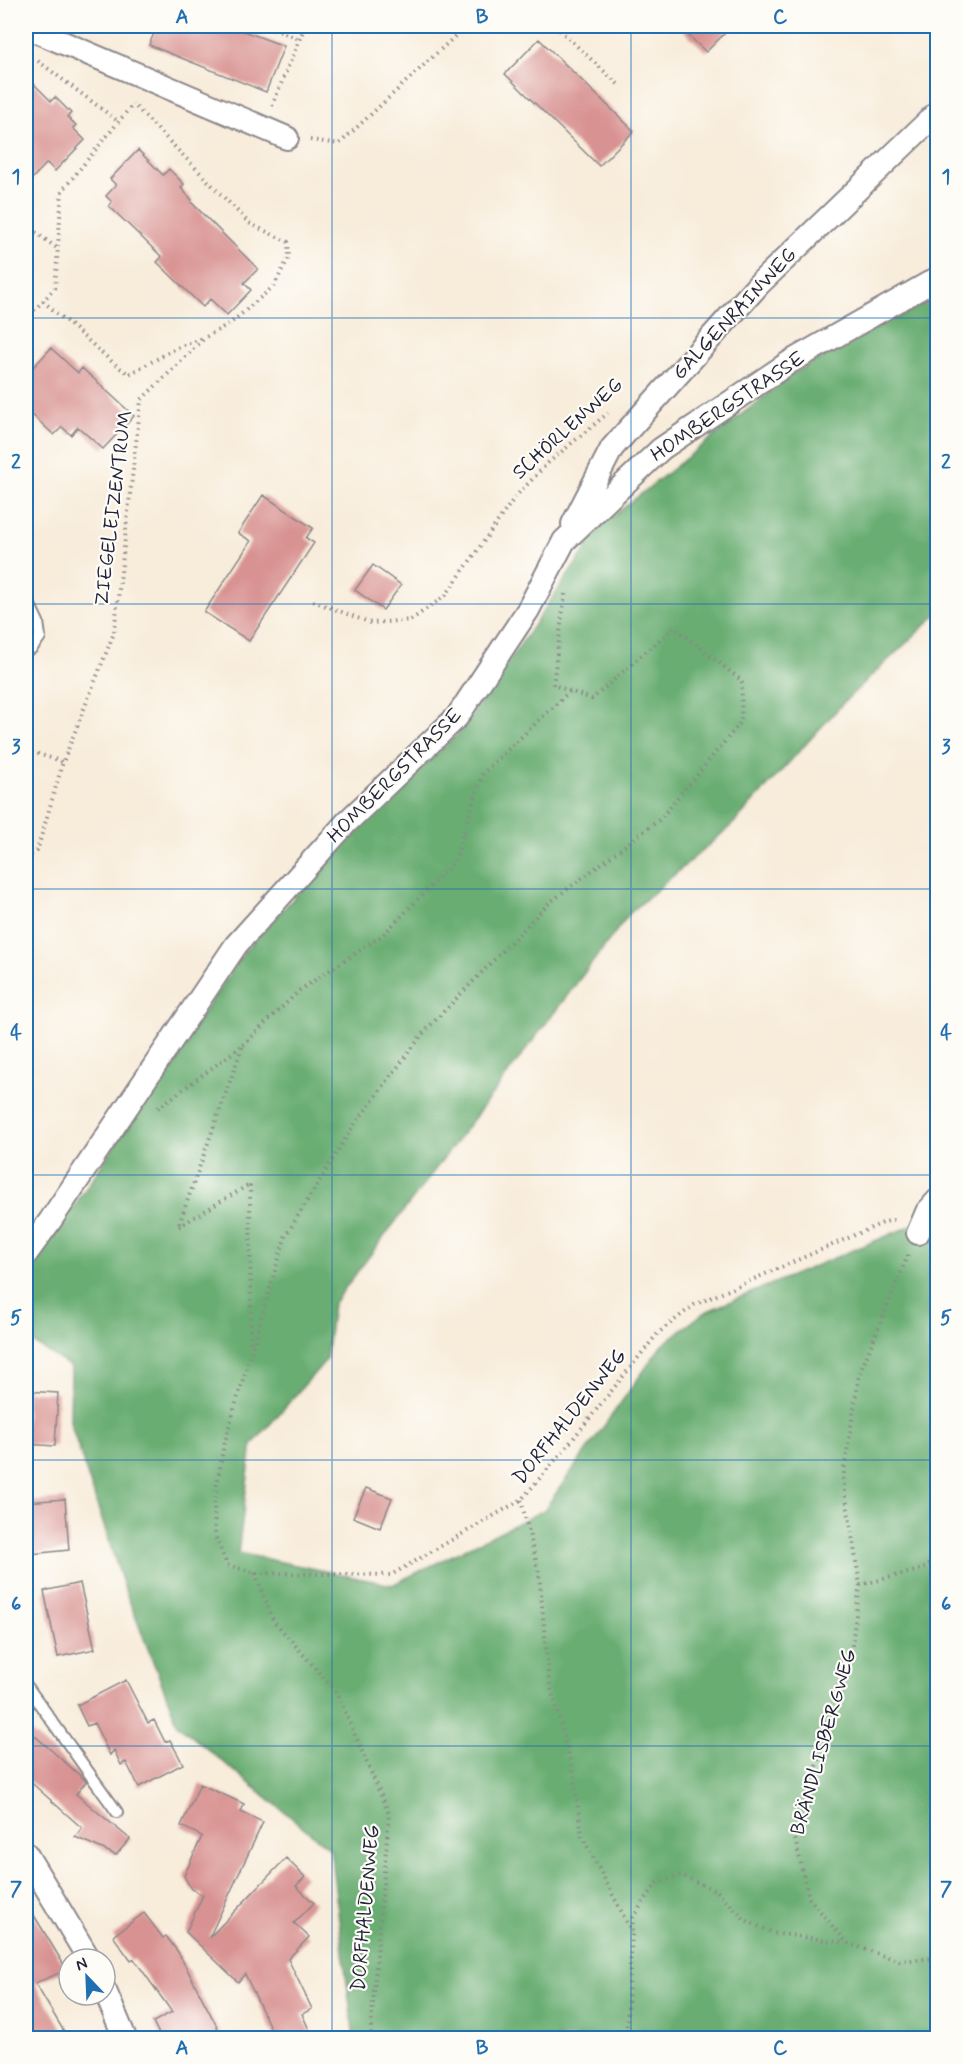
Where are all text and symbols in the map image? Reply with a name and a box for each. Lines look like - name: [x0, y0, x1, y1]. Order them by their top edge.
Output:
- text: A: [175, 4, 189, 31]
- text: B: [476, 4, 489, 31]
- text: C: [773, 4, 788, 31]
- text: 1: [12, 164, 20, 191]
- text: 1: [942, 164, 950, 191]
- street label: GALGENRAINWEG: [667, 242, 803, 386]
- street label: HOMBERGSTRASSE: [646, 345, 810, 469]
- street label: SCHÖRLENWEG: [507, 372, 629, 486]
- street label: ZIEGELEIZENTRUM: [89, 409, 139, 607]
- text: 2: [11, 449, 21, 476]
- text: 2: [941, 449, 951, 476]
- street label: HOMBERGSTRASSE: [322, 703, 468, 849]
- text: 3: [11, 734, 21, 761]
- text: 3: [941, 734, 951, 761]
- text: 4: [10, 1020, 22, 1047]
- text: 4: [940, 1020, 952, 1047]
- text: 5: [10, 1305, 22, 1332]
- text: 5: [940, 1305, 952, 1332]
- street label: DORFHALDENWEG: [507, 1343, 633, 1491]
- text: 6: [11, 1591, 21, 1618]
- text: 6: [941, 1591, 951, 1618]
- street label: BRÄNDLISBERGWEG: [785, 1646, 863, 1838]
- street label: DORFHALDENWEG: [345, 1823, 387, 1993]
- text: 7: [10, 1876, 22, 1903]
- text: 7: [940, 1876, 952, 1903]
- north arrow: [57, 1947, 117, 2007]
- text: N: [73, 1953, 91, 1976]
- text: A: [175, 2035, 189, 2062]
- text: B: [476, 2035, 489, 2062]
- text: C: [773, 2035, 788, 2062]

